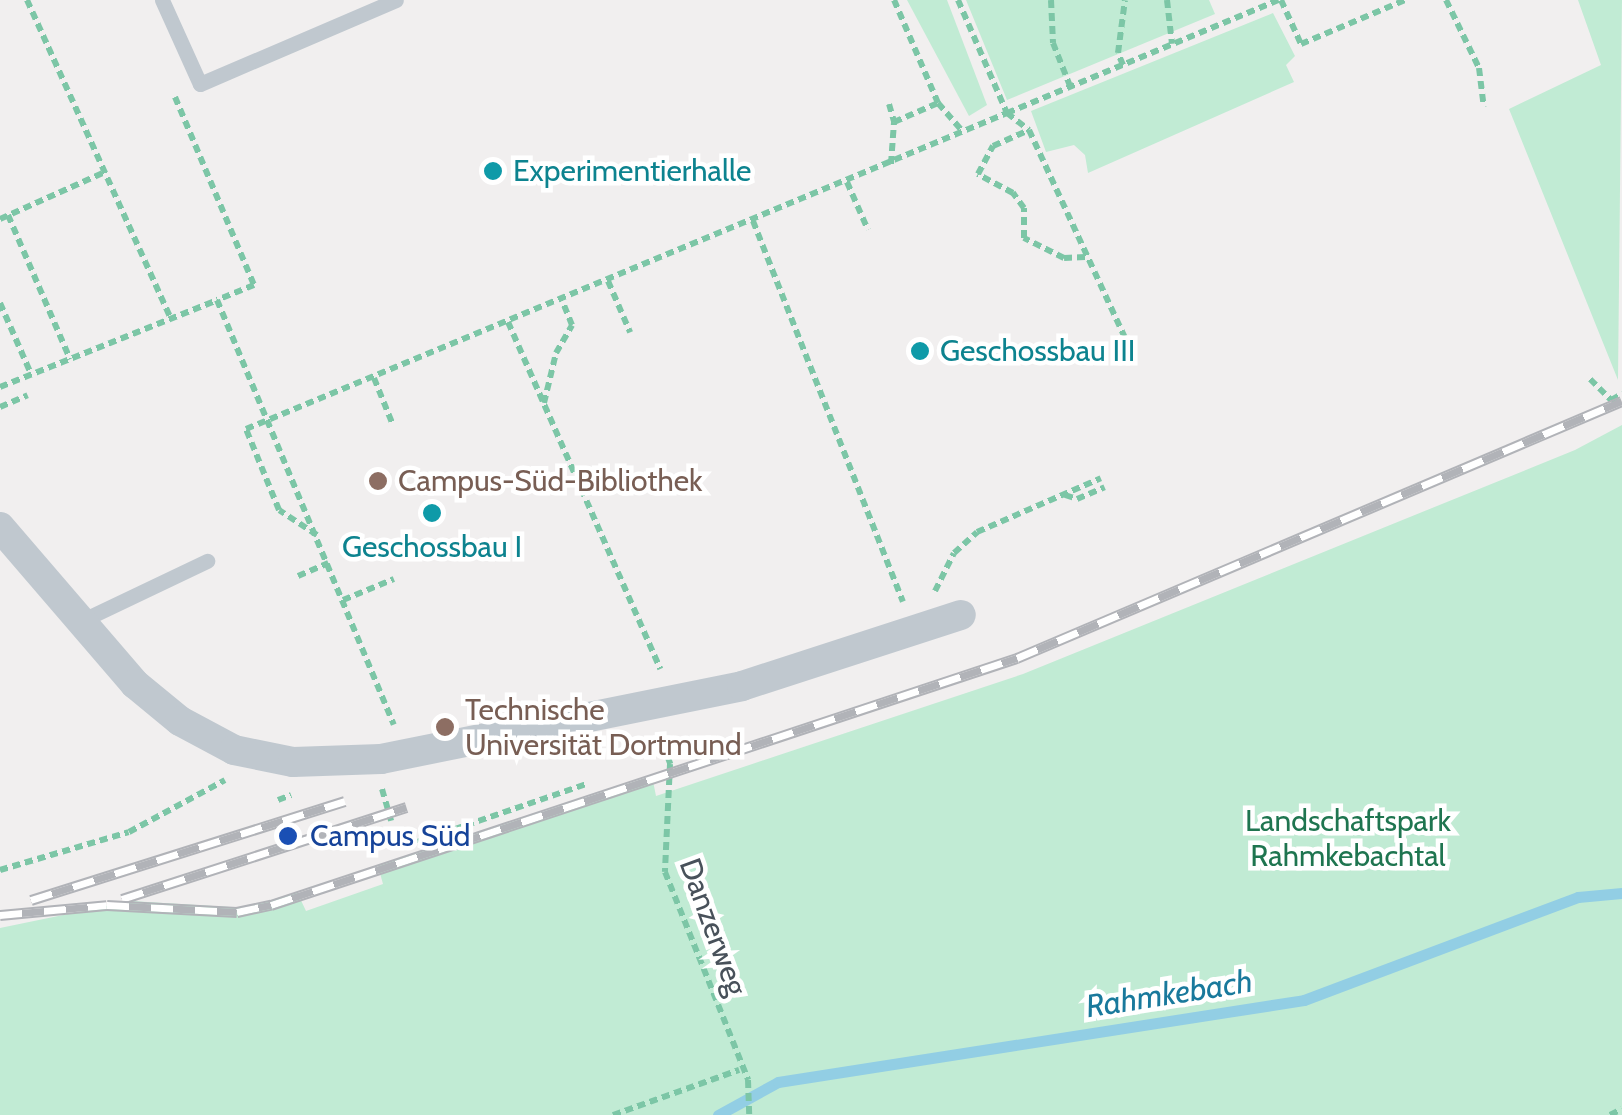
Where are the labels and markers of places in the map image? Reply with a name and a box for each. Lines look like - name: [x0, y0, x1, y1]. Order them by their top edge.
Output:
- place label: Experimentierhalle: [513, 153, 751, 189]
- marker: Experimentierhalle: [482, 160, 504, 182]
- place label: Geschossbau III: [940, 333, 1135, 369]
- marker: Geschossbau III: [909, 340, 931, 362]
- place label: Campus-Süd-Bibliothek: [398, 463, 702, 499]
- marker: Campus-Süd-Bibliothek: [367, 470, 389, 492]
- marker: Geschossbau I: [421, 502, 443, 524]
- place label: Geschossbau I: [342, 529, 522, 565]
- place label: Technische Universität Dortmund: [465, 692, 742, 762]
- marker: Technische Universität Dortmund: [434, 716, 456, 738]
- place label: Campus Süd: [310, 818, 470, 854]
- marker: Campus Süd: [275, 823, 301, 849]

